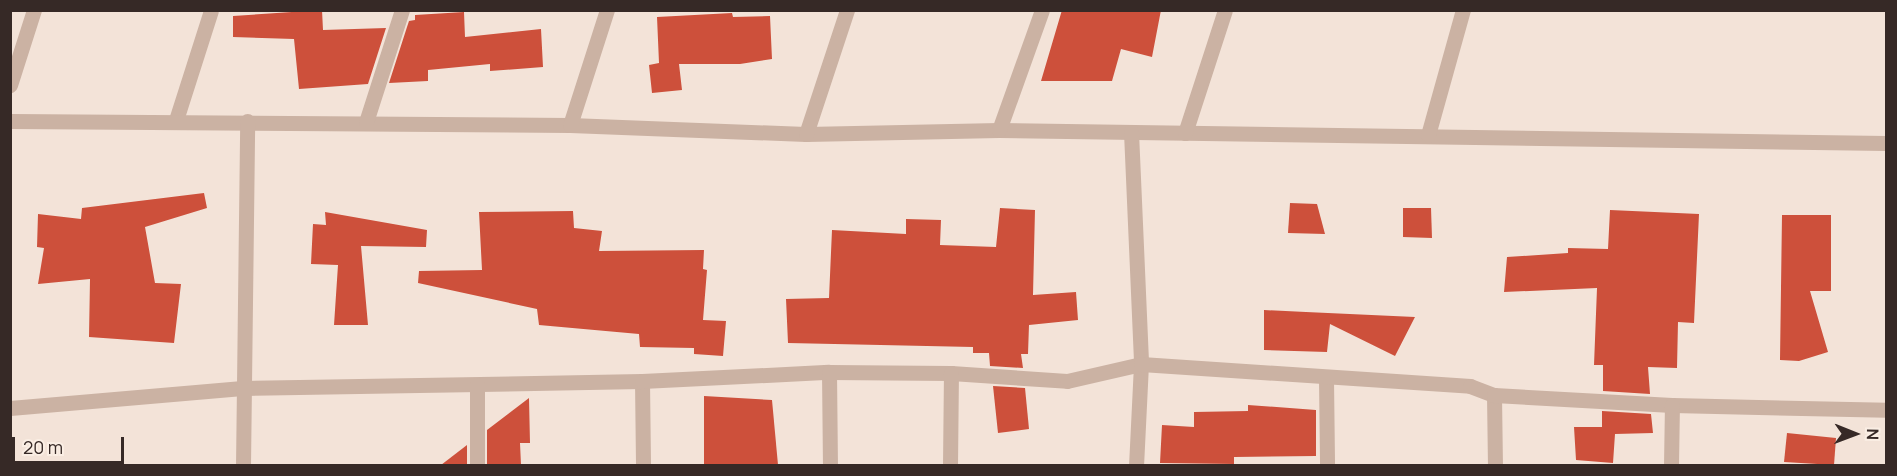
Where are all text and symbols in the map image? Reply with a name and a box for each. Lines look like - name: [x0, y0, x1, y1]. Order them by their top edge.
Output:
- north arrow: [1825, 404, 1885, 464]
- scale bar: [15, 425, 128, 463]
- text: N: [1862, 428, 1884, 440]
- text: 20 m: [23, 435, 63, 459]

